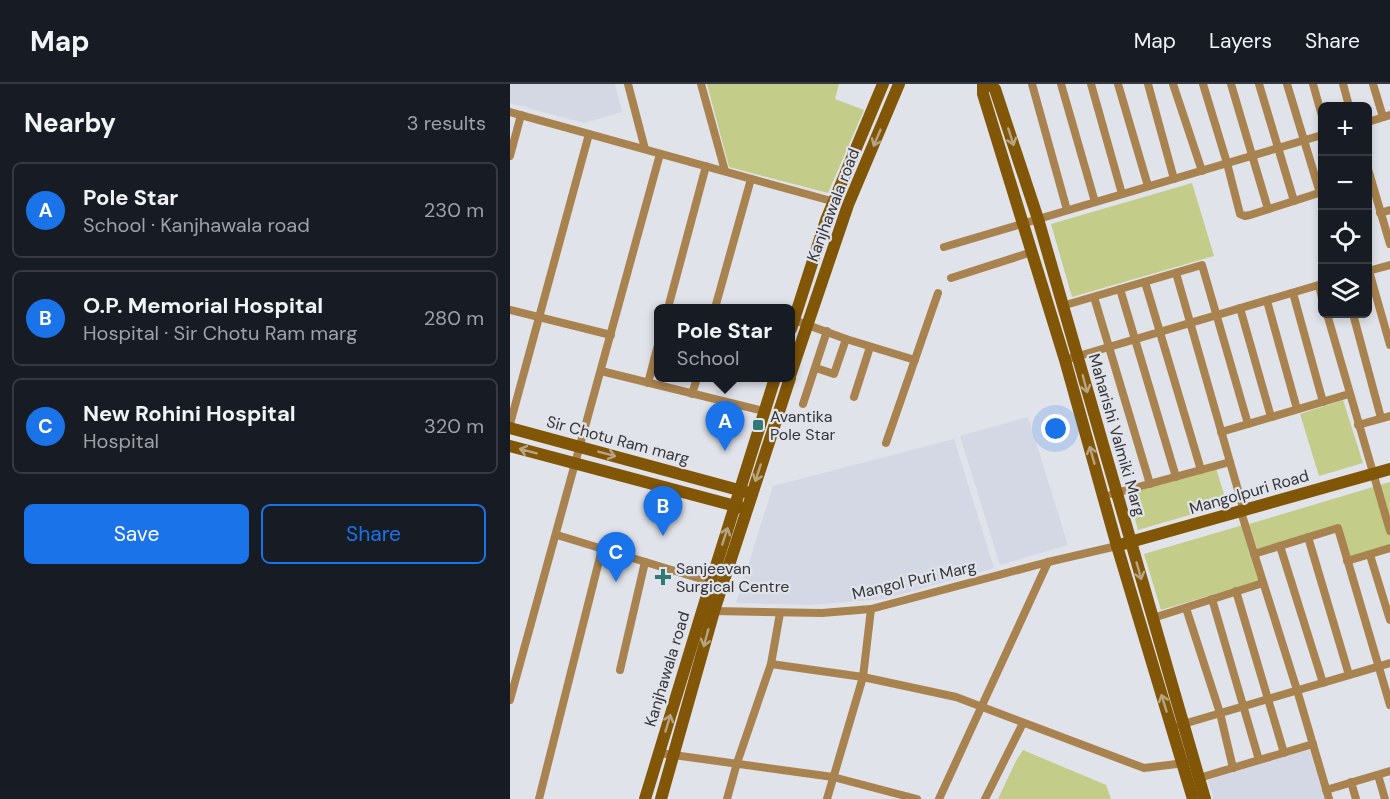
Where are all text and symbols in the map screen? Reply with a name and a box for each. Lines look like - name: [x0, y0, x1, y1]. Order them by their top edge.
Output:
- text: Map: [30, 23, 90, 60]
- text: Map: [1134, 27, 1176, 55]
- text: Layers: [1209, 27, 1272, 55]
- text: Share: [1305, 27, 1360, 55]
- map controls: [1318, 102, 1372, 318]
- button: +: [1318, 102, 1372, 156]
- text: Nearby: [24, 106, 116, 140]
- text: 3 results: [407, 110, 486, 136]
- one-way arrow: [1006, 127, 1017, 146]
- one-way arrow: [870, 128, 882, 146]
- street label: Kanjhawala road: [802, 145, 864, 265]
- button: −: [1318, 156, 1372, 210]
- text: Pole Star: [83, 183, 178, 212]
- text: A: [38, 197, 53, 223]
- text: 230 m: [424, 197, 484, 223]
- button: locate: [1318, 210, 1372, 264]
- text: School · Kanjhawala road: [83, 212, 310, 238]
- button: layers: [1318, 264, 1372, 318]
- text: O.P. Memorial Hospital: [83, 291, 323, 320]
- popup: [654, 304, 795, 382]
- text: B: [39, 305, 52, 331]
- text: 280 m: [424, 305, 484, 331]
- text: Pole Star: [677, 316, 772, 345]
- text: Hospital · Sir Chotu Ram marg: [83, 320, 357, 346]
- text: School: [677, 345, 740, 371]
- street label: Maharishi Valmiki Marg: [1084, 351, 1150, 519]
- one-way arrow: [1080, 374, 1091, 393]
- text: New Rohini Hospital: [83, 399, 296, 428]
- pin: A: [706, 402, 744, 451]
- place label: Avantika Pole Star: [770, 406, 835, 445]
- street label: Sir Chotu Ram marg: [544, 411, 692, 469]
- text: C: [38, 413, 53, 439]
- text: 320 m: [424, 413, 484, 439]
- your location: [1041, 414, 1070, 443]
- marker: Avantika Pole Star: [751, 418, 765, 432]
- text: Hospital: [83, 428, 159, 454]
- one-way arrow: [519, 444, 538, 456]
- one-way arrow: [1086, 446, 1097, 465]
- one-way arrow: [597, 449, 616, 460]
- one-way arrow: [752, 463, 763, 482]
- street label: Mangolpuri Road: [1187, 465, 1311, 519]
- pin: B: [644, 486, 682, 536]
- button: Save: [24, 504, 249, 564]
- button: Share: [261, 504, 486, 564]
- one-way arrow: [720, 527, 731, 546]
- pin: C: [596, 532, 636, 582]
- street label: Mangol Puri Marg: [850, 556, 978, 604]
- place label: Sanjeevan Surgical Centre: [676, 558, 789, 597]
- one-way arrow: [1134, 561, 1145, 580]
- marker: Sanjeevan Surgical Centre: [654, 568, 672, 586]
- street label: Kanjhawala road: [639, 609, 695, 729]
- one-way arrow: [700, 628, 711, 647]
- one-way arrow: [1158, 694, 1169, 713]
- one-way arrow: [663, 714, 674, 733]

